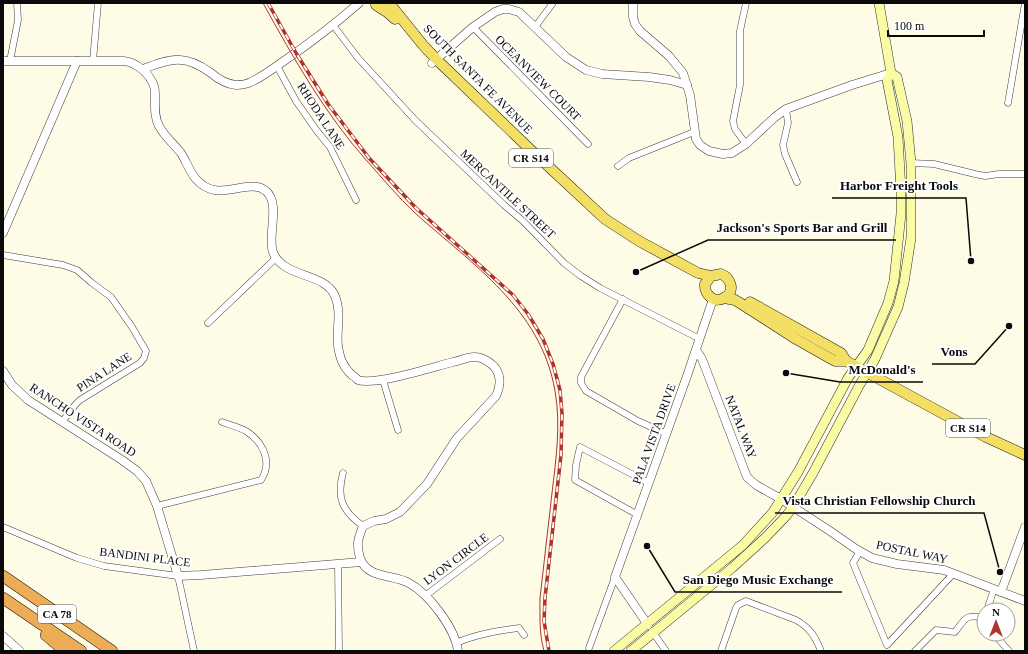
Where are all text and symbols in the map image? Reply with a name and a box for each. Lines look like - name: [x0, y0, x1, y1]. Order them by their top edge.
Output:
- scale bar: [888, 12, 984, 38]
- text: 100 m: [894, 19, 925, 33]
- street label: SOUTH SANTA FE AVENUE: [421, 22, 535, 136]
- street label: OCEANVIEW COURT: [492, 32, 584, 124]
- street label: RHODA LANE: [294, 80, 348, 152]
- street label: MERCANTILE STREET: [458, 146, 559, 242]
- road number: CR S14: [509, 149, 553, 167]
- callout: Harbor Freight Tools: [832, 173, 966, 198]
- text: Harbor Freight Tools: [840, 178, 958, 193]
- callout: Jackson's Sports Bar and Grill: [708, 215, 896, 240]
- text: Jackson's Sports Bar and Grill: [717, 220, 888, 235]
- callout: Vons: [932, 339, 975, 364]
- text: Vons: [941, 344, 967, 359]
- street label: PINA LANE: [74, 349, 134, 395]
- callout: McDonald's: [840, 357, 923, 382]
- text: McDonald's: [848, 362, 916, 377]
- street label: RANCHO VISTA ROAD: [27, 380, 139, 460]
- street label: PALA VISTA DRIVE: [629, 382, 679, 486]
- street label: NATAL WAY: [722, 393, 760, 461]
- road number: CR S14: [946, 419, 990, 437]
- callout: Vista Christian Fellowship Church: [775, 488, 984, 513]
- text: Vista Christian Fellowship Church: [782, 493, 976, 508]
- street label: LYON CIRCLE: [421, 530, 491, 588]
- street label: POSTAL WAY: [875, 538, 949, 566]
- street label: BANDINI PLACE: [99, 544, 191, 570]
- callout: San Diego Music Exchange: [675, 567, 842, 592]
- text: San Diego Music Exchange: [683, 572, 834, 587]
- north arrow: [976, 602, 1016, 642]
- road number: CA 78: [38, 605, 76, 623]
- text: N: [992, 606, 1000, 618]

